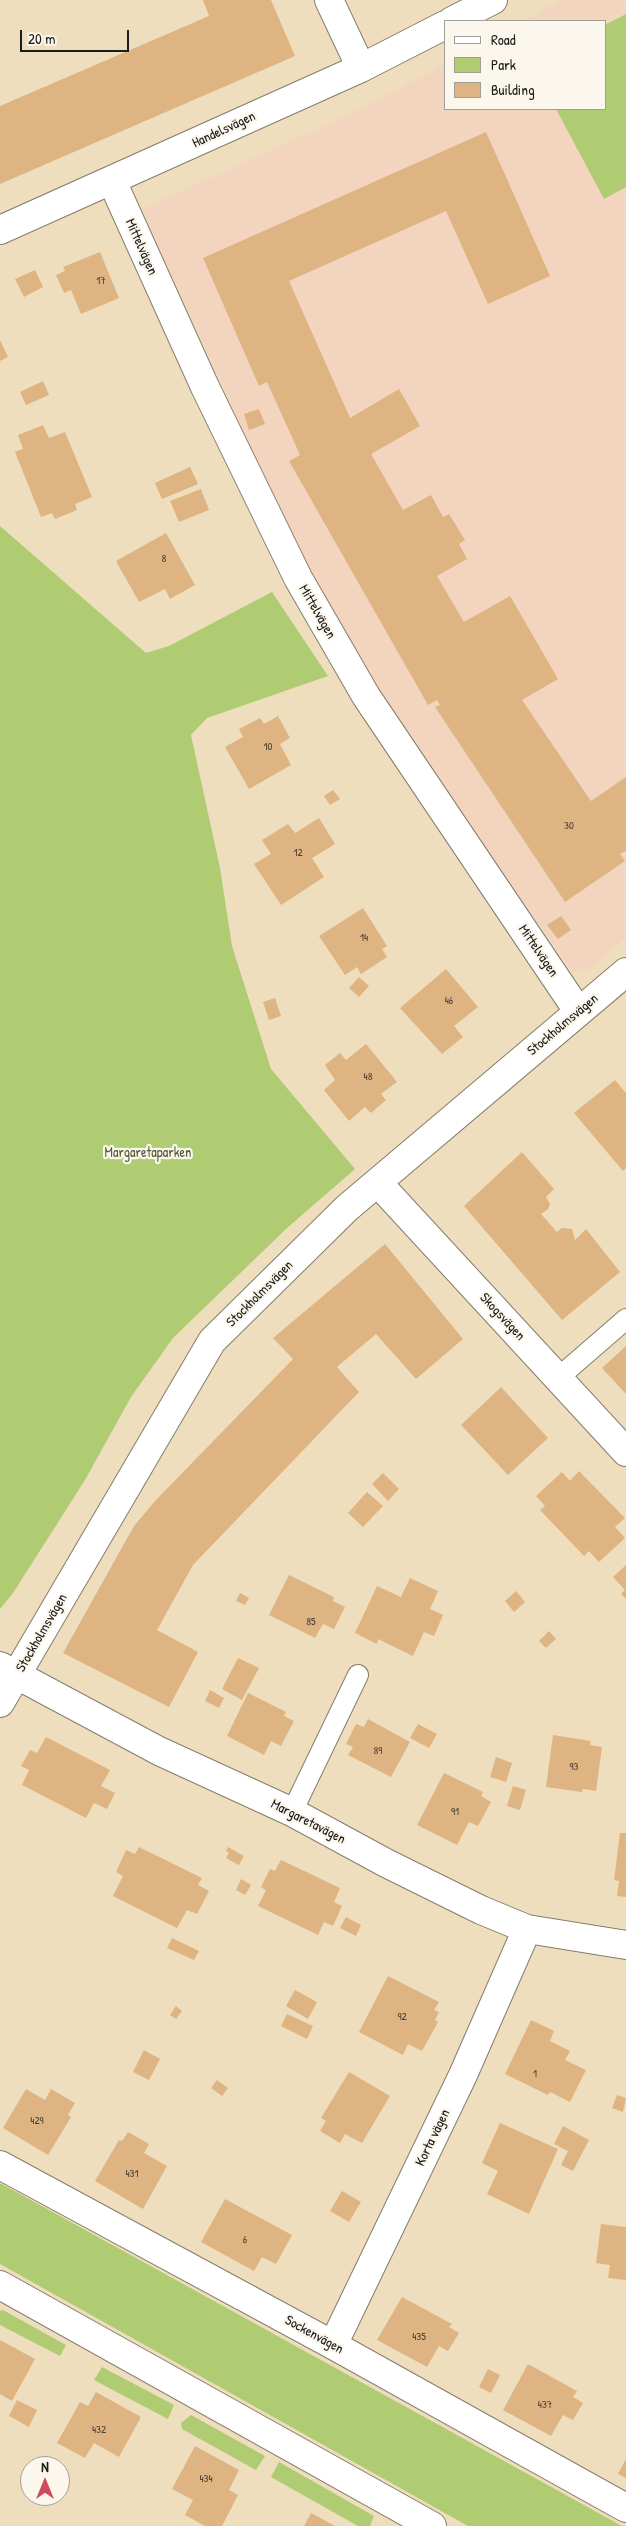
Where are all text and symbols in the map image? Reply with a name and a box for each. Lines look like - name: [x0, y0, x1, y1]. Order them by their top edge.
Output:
- scale bar: [22, 20, 131, 52]
- legend: [444, 20, 606, 110]
- text: 20 m: [28, 28, 55, 49]
- text: Road: [491, 29, 516, 50]
- text: Park: [491, 54, 516, 75]
- text: Building: [491, 79, 535, 100]
- street label: Handelsvägen: [190, 108, 258, 152]
- street label: Mittelvägen: [121, 216, 161, 278]
- house number: 17: [96, 274, 106, 288]
- house number: 8: [162, 552, 166, 566]
- street label: Mittelvägen: [295, 582, 339, 642]
- house number: 10: [264, 740, 272, 754]
- house number: 30: [564, 819, 574, 833]
- house number: 12: [293, 846, 303, 860]
- street label: Mittelvägen: [514, 922, 562, 980]
- house number: 14: [360, 931, 368, 945]
- street label: Stockholmsvägen: [524, 990, 602, 1060]
- house number: 46: [445, 994, 453, 1008]
- house number: 48: [364, 1070, 372, 1084]
- park label: Margaretaparken: [105, 1145, 191, 1161]
- street label: Stockholmsvägen: [223, 1257, 297, 1331]
- street label: Skogsvägen: [476, 1290, 528, 1344]
- street label: Stockholmsvägen: [13, 1591, 71, 1675]
- house number: 85: [306, 1615, 316, 1629]
- house number: 89: [374, 1744, 382, 1758]
- house number: 93: [570, 1760, 578, 1774]
- street label: Margaretavägen: [268, 1796, 348, 1848]
- house number: 91: [451, 1805, 459, 1819]
- house number: 92: [397, 2010, 407, 2024]
- house number: 1: [533, 2067, 537, 2081]
- street label: Korta vägen: [412, 2107, 454, 2169]
- house number: 429: [30, 2114, 44, 2128]
- house number: 431: [125, 2167, 139, 2181]
- house number: 6: [243, 2233, 247, 2247]
- street label: Sockenvägen: [282, 2312, 346, 2358]
- house number: 435: [412, 2330, 426, 2344]
- house number: 437: [538, 2398, 552, 2412]
- house number: 432: [92, 2423, 106, 2437]
- north arrow: [20, 2456, 70, 2506]
- text: N: [41, 2457, 49, 2476]
- house number: 434: [199, 2472, 213, 2486]

